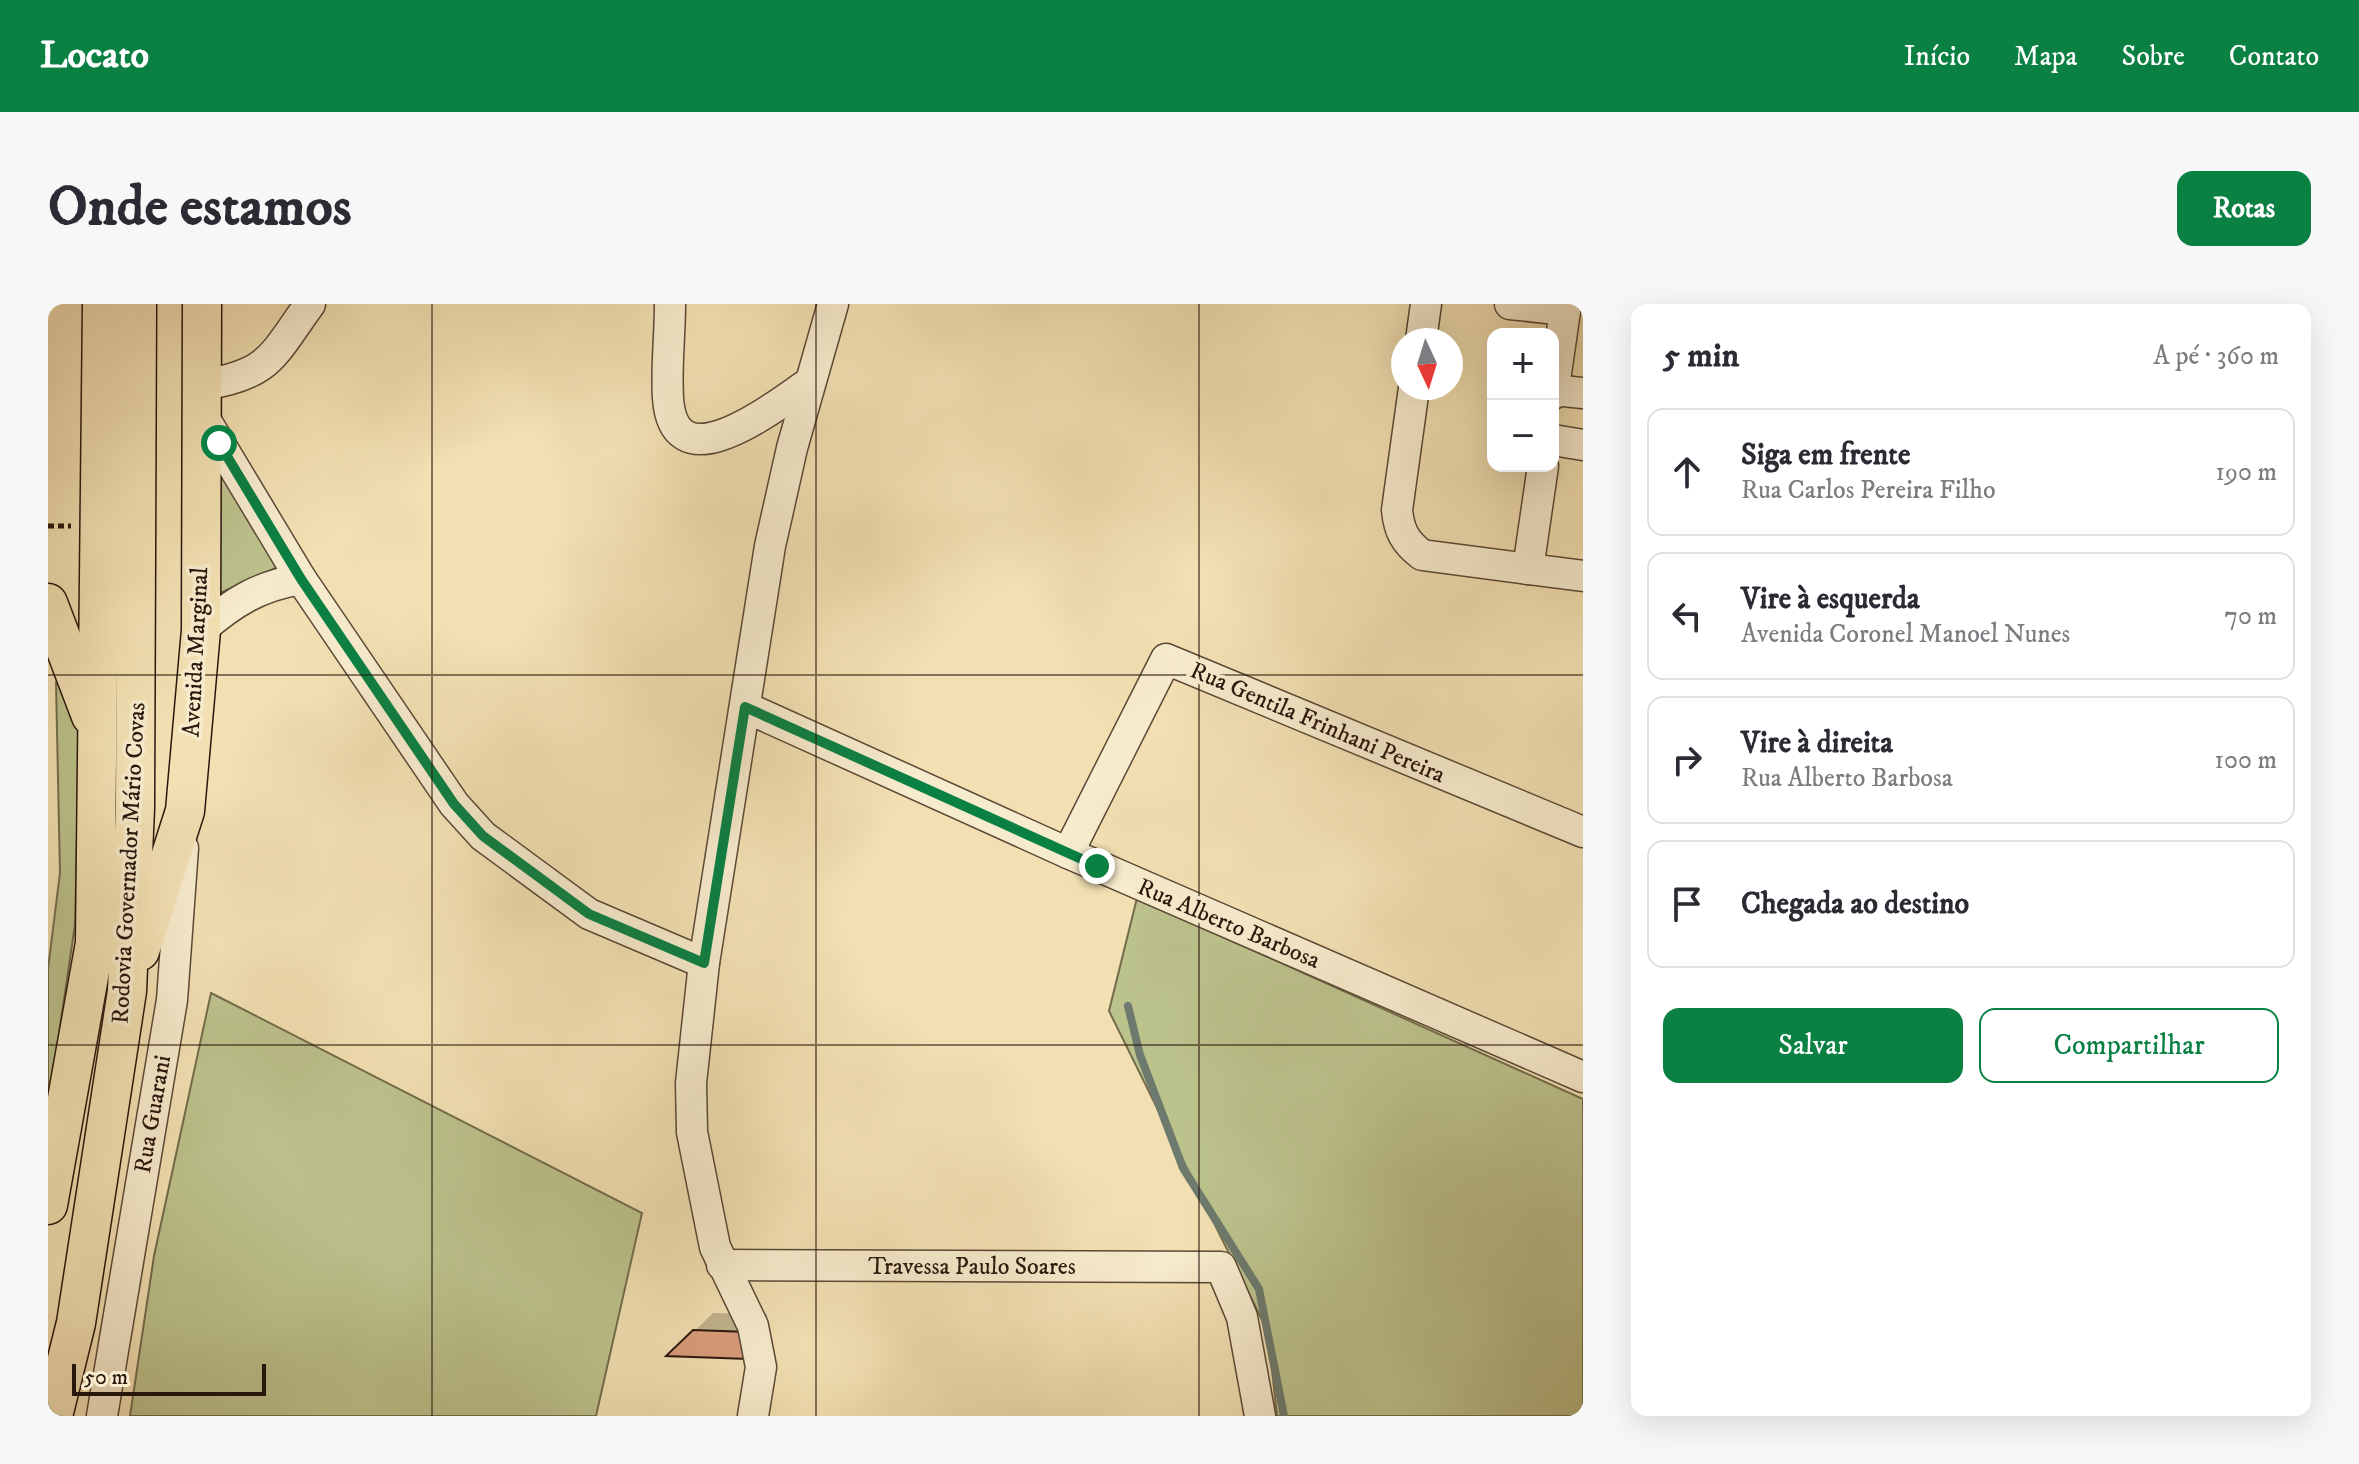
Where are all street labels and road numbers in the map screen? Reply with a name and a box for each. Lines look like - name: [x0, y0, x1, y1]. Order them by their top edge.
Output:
- street label: Avenida Marginal: [177, 566, 215, 738]
- street label: Rua Gentila Frinhani Pereira: [1186, 656, 1450, 791]
- street label: Rodovia Governador Mário Covas: [106, 702, 152, 1025]
- street label: Rua Alberto Barbosa: [1133, 872, 1325, 976]
- street label: Rua Guarani: [128, 1053, 178, 1176]
- street label: Travessa Paulo Soares: [868, 1252, 1076, 1282]

